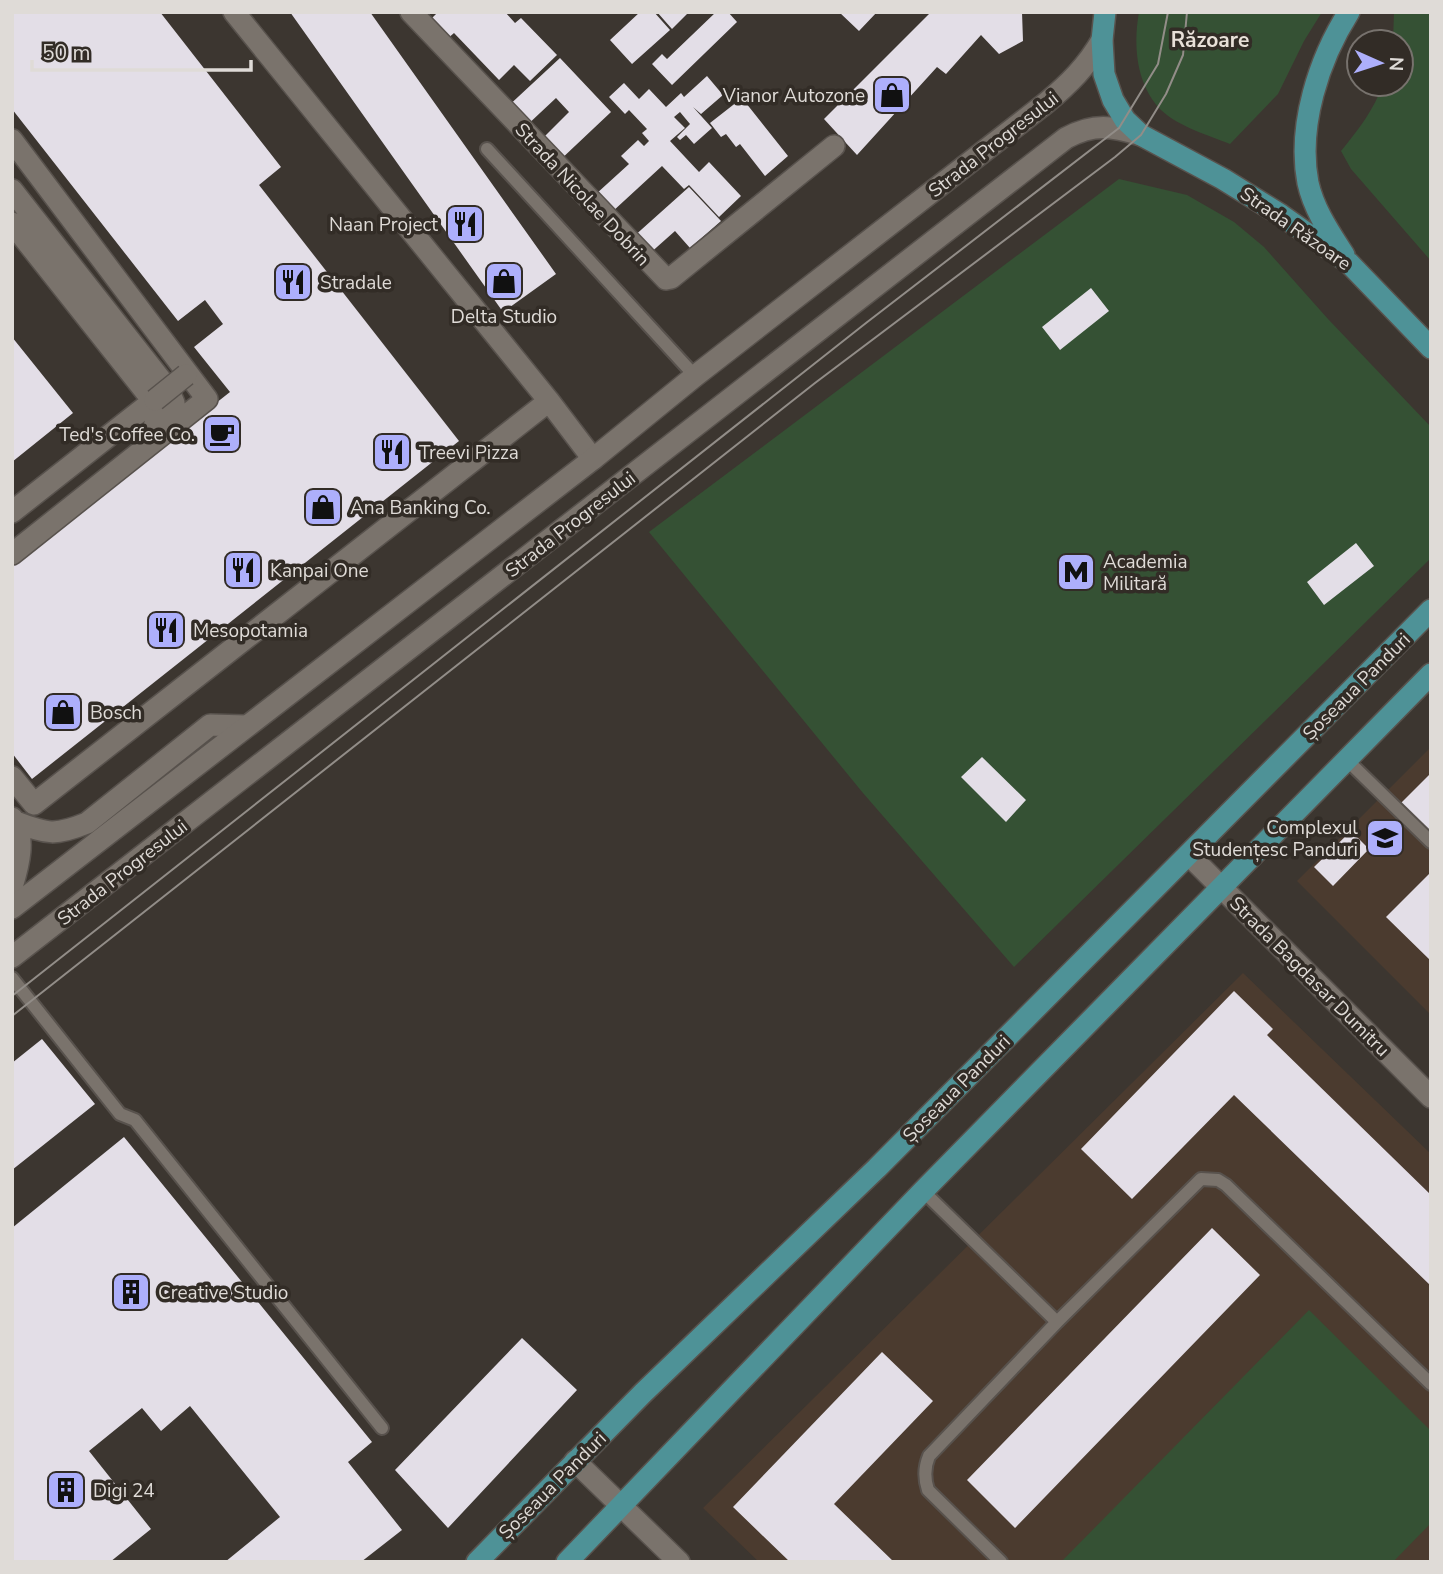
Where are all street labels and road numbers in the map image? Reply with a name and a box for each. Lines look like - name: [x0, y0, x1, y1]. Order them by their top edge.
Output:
- street label: Strada Progresului: [923, 86, 1064, 204]
- street label: Strada Nicolae Dobrin: [509, 117, 656, 272]
- street label: Strada Răzoare: [1235, 181, 1356, 277]
- street label: Strada Progresului: [500, 466, 641, 584]
- street label: Șoseaua Panduri: [1297, 627, 1416, 746]
- street label: Strada Progresului: [52, 814, 193, 932]
- street label: Strada Bagdasar Dumitru: [1223, 891, 1395, 1063]
- street label: Șoseaua Panduri: [897, 1029, 1016, 1148]
- street label: Șoseaua Panduri: [493, 1426, 612, 1545]

